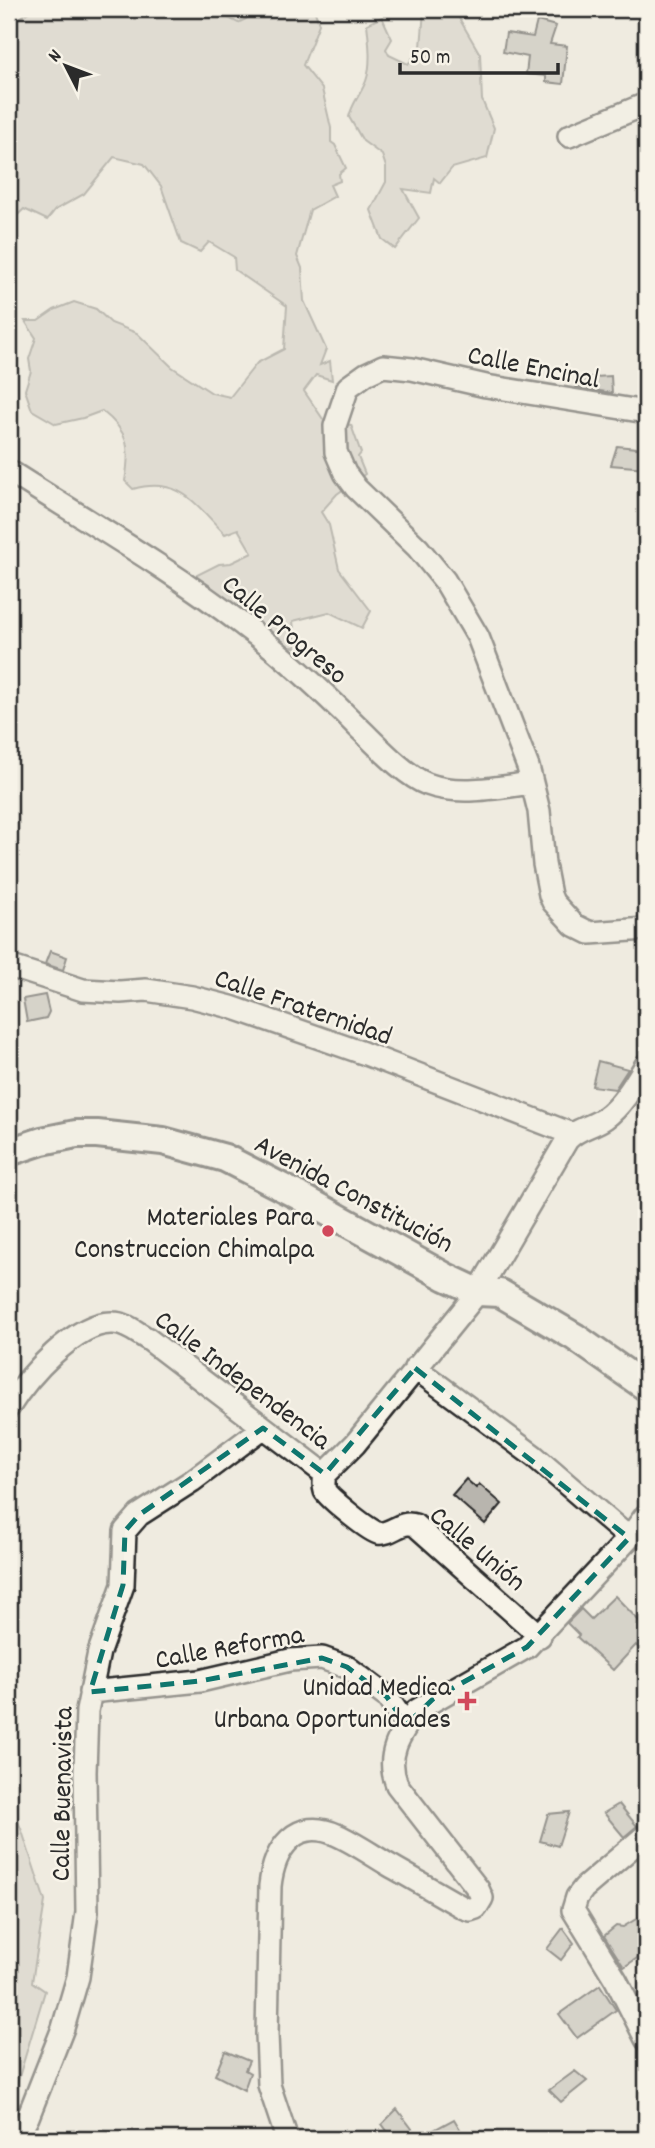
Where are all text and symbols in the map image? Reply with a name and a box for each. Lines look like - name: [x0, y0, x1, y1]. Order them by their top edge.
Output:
- north arrow: [32, 32, 102, 102]
- scale bar: [400, 32, 557, 76]
- text: N: [43, 44, 69, 69]
- text: 50 m: [410, 44, 450, 74]
- street label: Calle Encinal: [464, 338, 603, 402]
- street label: Calle Progreso: [211, 567, 355, 697]
- street label: Calle Fraternidad: [208, 961, 397, 1059]
- street label: Avenida Constitución: [246, 1127, 459, 1266]
- place label: Materiales Para Construccion Chimalpa: [74, 1200, 315, 1272]
- marker: Materiales Para Construccion Chimalpa: [320, 1223, 336, 1239]
- street label: Calle Independencia: [144, 1302, 338, 1462]
- street label: Calle Unión: [419, 1498, 533, 1603]
- street label: Calle Reforma: [153, 1617, 308, 1683]
- place label: Unidad Medica Urbana Oportunidades: [214, 1670, 452, 1742]
- marker: Unidad Medica Urbana Oportunidades: [457, 1691, 477, 1711]
- street label: Calle Buenavista: [43, 1705, 87, 1882]

